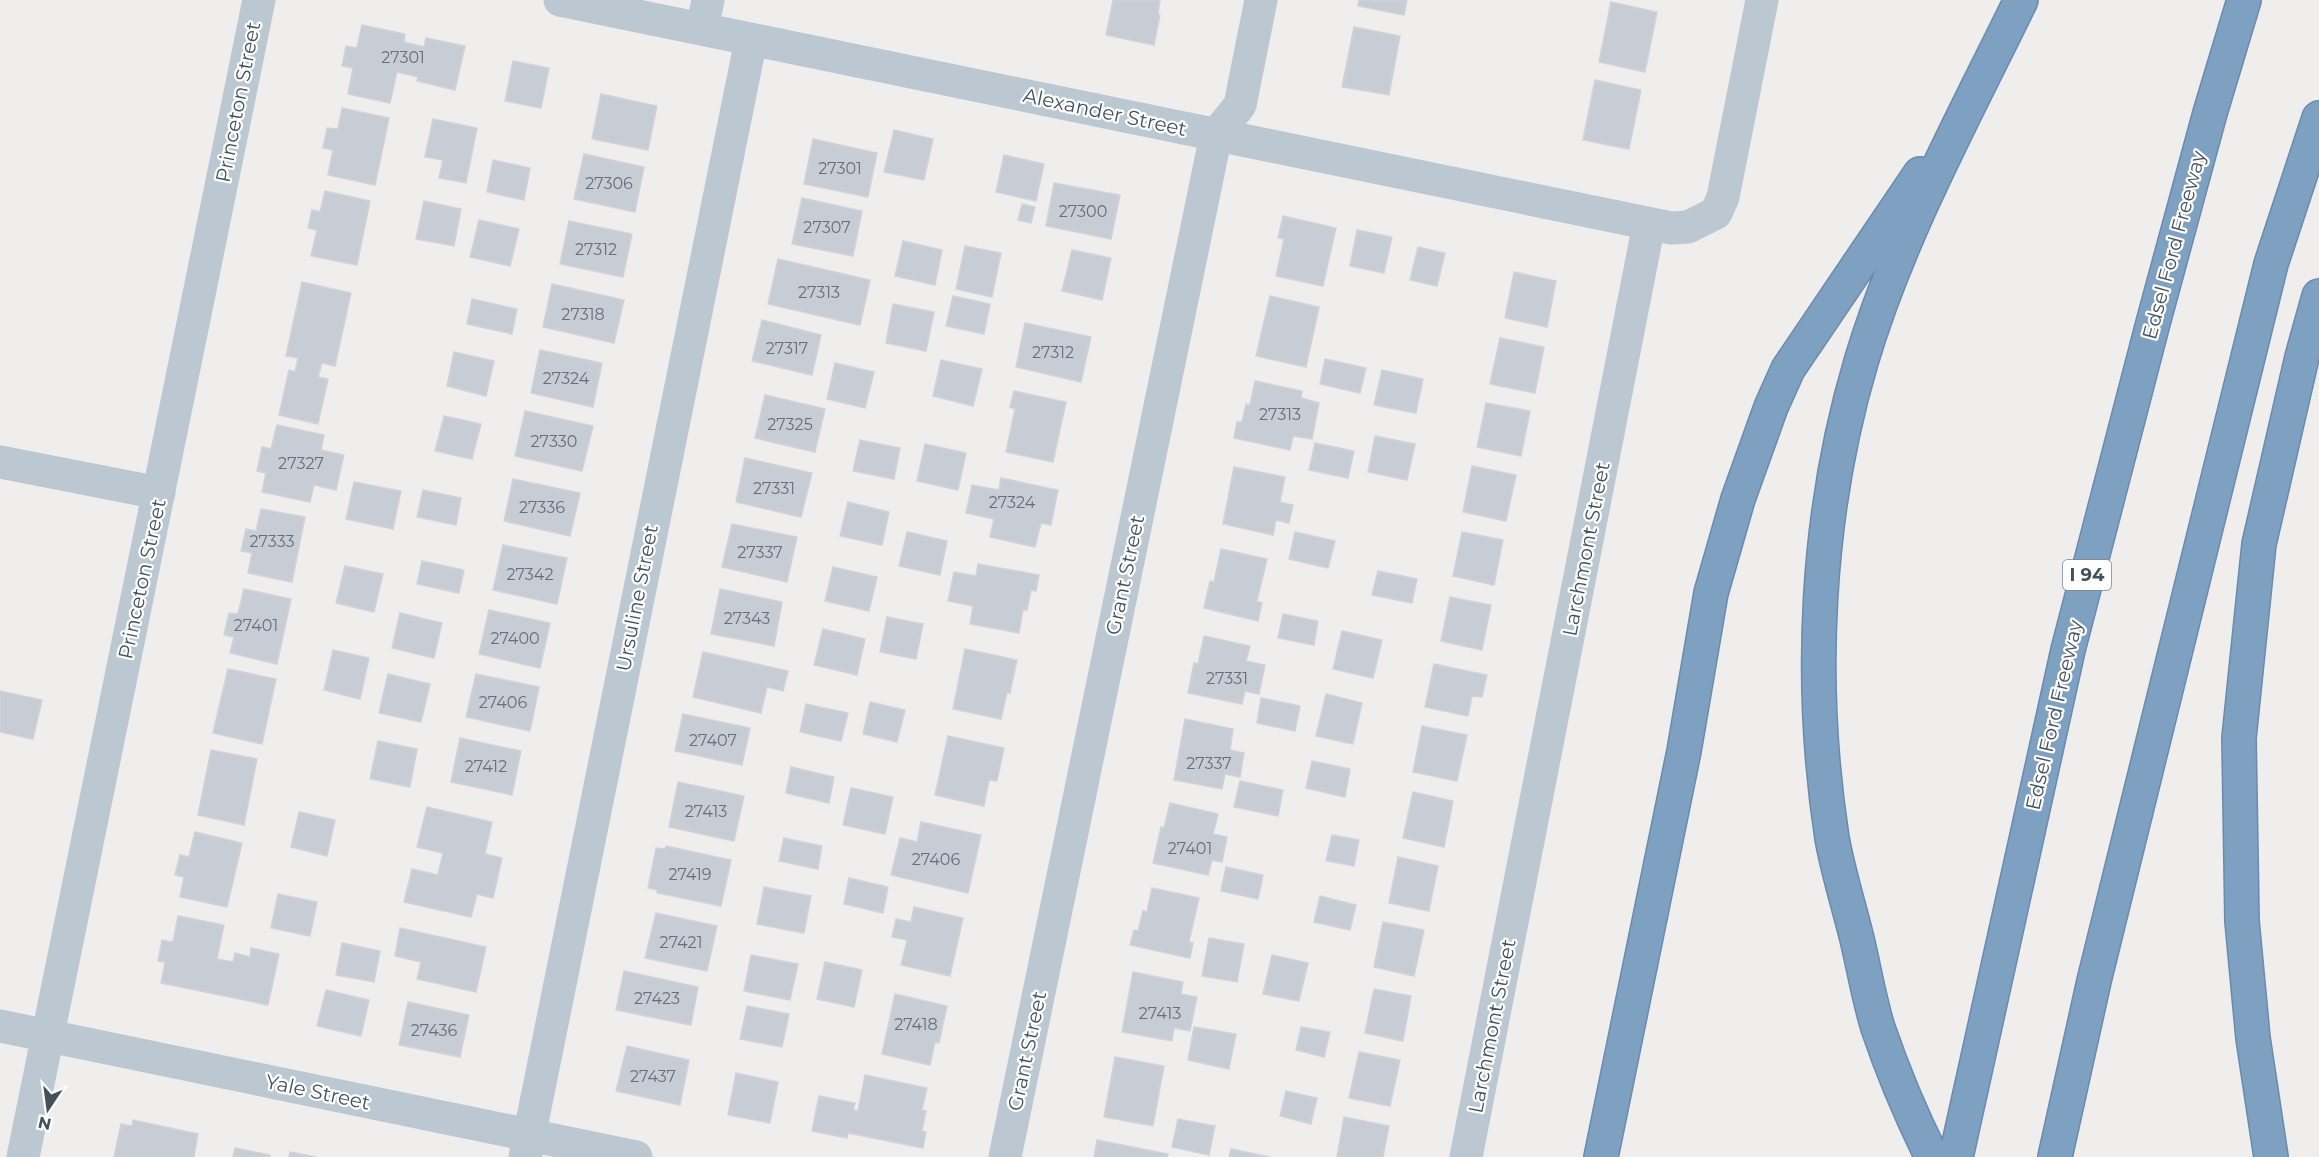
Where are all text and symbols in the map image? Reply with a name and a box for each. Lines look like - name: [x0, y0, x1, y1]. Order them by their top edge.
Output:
- street label: Princeton Street: [211, 20, 265, 184]
- house number: 27301: [381, 48, 425, 67]
- street label: Alexander Street: [1021, 83, 1189, 141]
- street label: Edsel Ford Freeway: [2137, 148, 2211, 342]
- house number: 27301: [818, 159, 862, 178]
- house number: 27306: [585, 174, 633, 193]
- house number: 27300: [1059, 202, 1107, 221]
- house number: 27307: [803, 218, 851, 237]
- house number: 27312: [575, 240, 617, 259]
- house number: 27313: [798, 283, 840, 302]
- house number: 27318: [561, 305, 605, 324]
- house number: 27317: [766, 339, 808, 358]
- house number: 27312: [1032, 343, 1074, 362]
- house number: 27324: [543, 369, 590, 388]
- house number: 27313: [1259, 405, 1301, 424]
- house number: 27325: [767, 415, 813, 434]
- house number: 27330: [531, 432, 577, 451]
- house number: 27327: [278, 454, 324, 473]
- street label: Larchmont Street: [1557, 460, 1615, 638]
- house number: 27331: [753, 479, 795, 498]
- house number: 27324: [989, 493, 1036, 512]
- street label: Princeton Street: [113, 497, 171, 661]
- house number: 27336: [519, 498, 565, 517]
- street label: Grant Street: [1101, 513, 1149, 637]
- street label: Ursuline Street: [611, 523, 663, 673]
- house number: 27333: [249, 532, 295, 551]
- house number: 27337: [737, 543, 783, 562]
- road number: I 94: [2063, 560, 2111, 590]
- house number: 27342: [507, 565, 554, 584]
- house number: 27343: [724, 609, 770, 628]
- house number: 27401: [234, 616, 278, 635]
- street label: Edsel Ford Freeway: [2020, 617, 2088, 812]
- house number: 27400: [490, 629, 540, 648]
- house number: 27331: [1206, 669, 1248, 688]
- house number: 27406: [479, 693, 527, 712]
- house number: 27407: [689, 731, 737, 750]
- house number: 27337: [1186, 754, 1232, 773]
- house number: 27412: [465, 757, 507, 776]
- house number: 27413: [685, 802, 727, 821]
- house number: 27401: [1168, 839, 1212, 858]
- house number: 27406: [912, 850, 960, 869]
- house number: 27419: [668, 865, 712, 884]
- house number: 27421: [660, 933, 702, 952]
- street label: Larchmont Street: [1463, 937, 1521, 1115]
- house number: 27423: [634, 989, 680, 1008]
- street label: Grant Street: [1003, 989, 1051, 1113]
- house number: 27413: [1139, 1004, 1181, 1023]
- house number: 27418: [894, 1015, 938, 1034]
- house number: 27436: [411, 1021, 458, 1040]
- house number: 27437: [630, 1067, 676, 1086]
- street label: Yale Street: [263, 1069, 373, 1115]
- north arrow: [18, 1079, 78, 1139]
- text: N: [36, 1112, 53, 1134]

